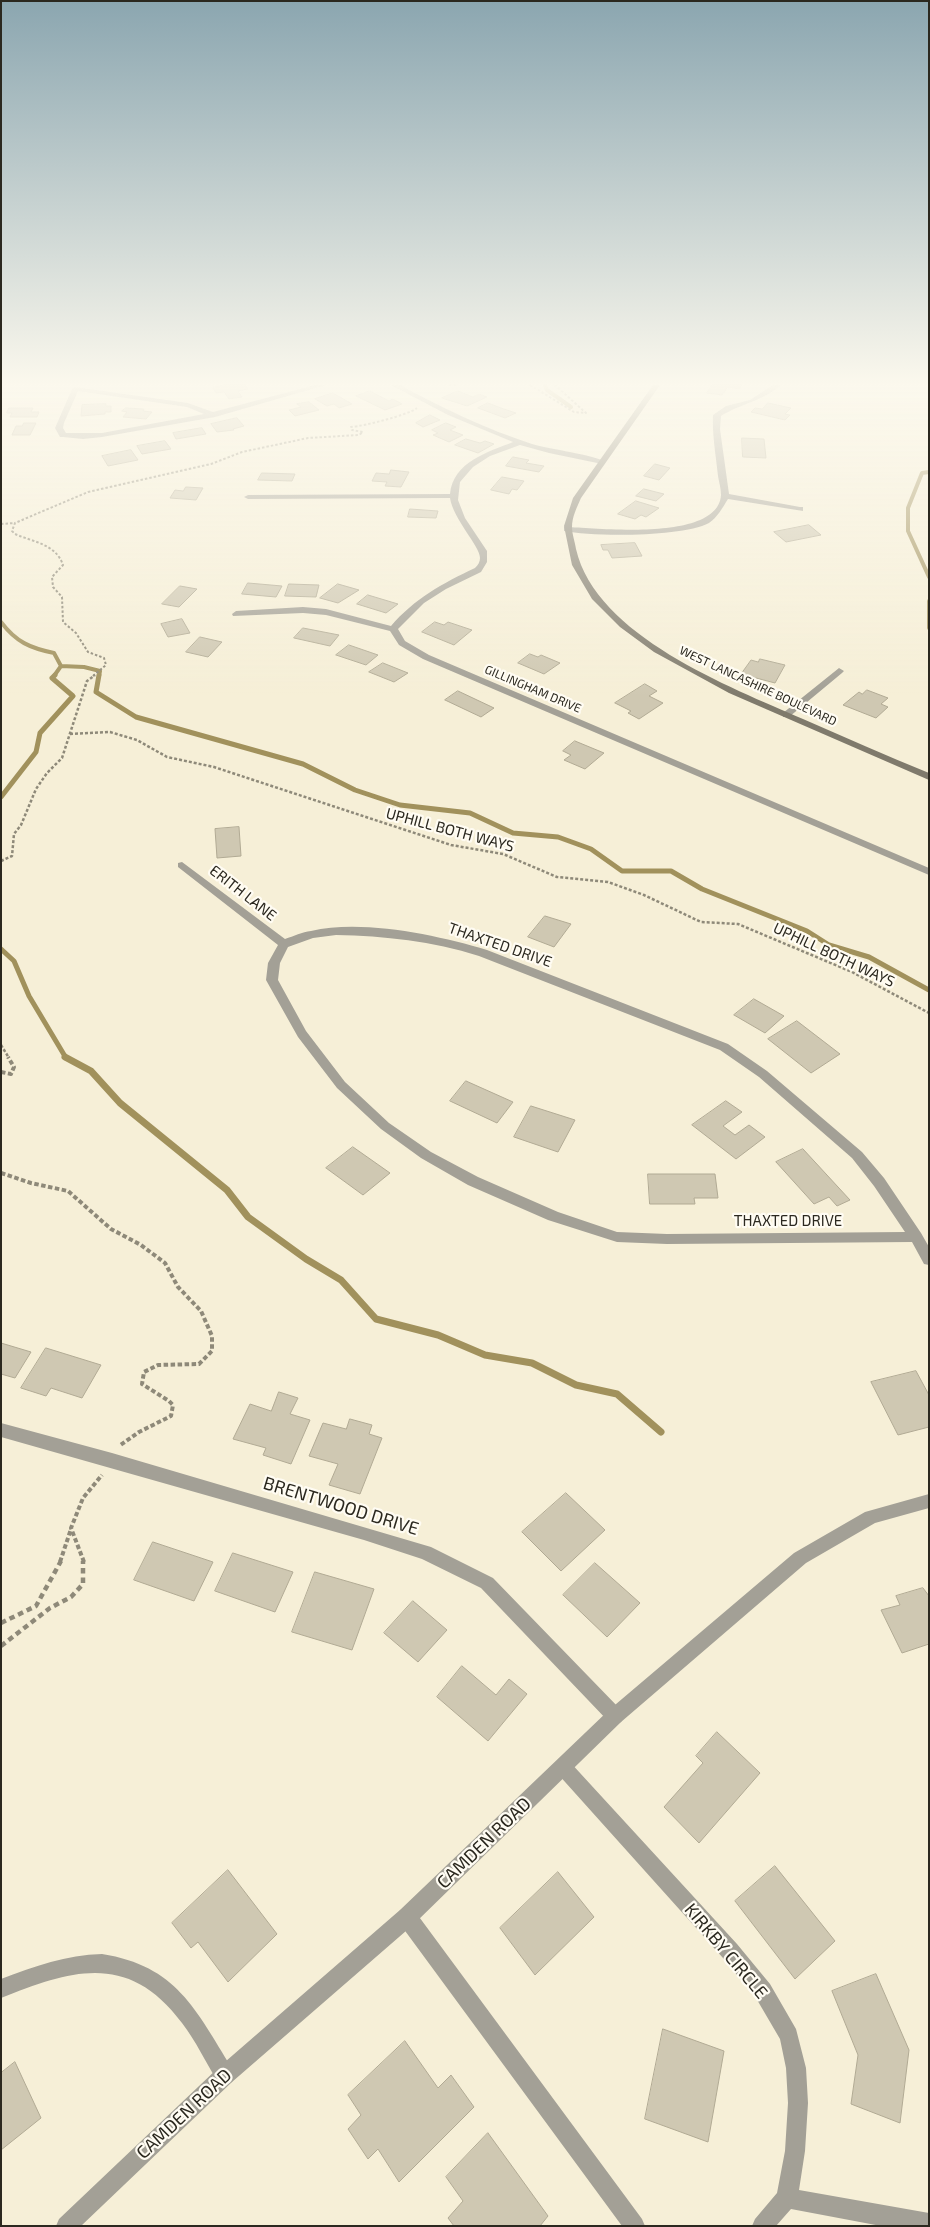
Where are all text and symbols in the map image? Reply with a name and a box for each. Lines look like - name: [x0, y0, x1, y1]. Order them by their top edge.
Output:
- street label: WEST LANCASHIRE BOULEVARD: [677, 643, 839, 729]
- street label: GILLINGHAM DRIVE: [483, 662, 583, 716]
- street label: UPHILL BOTH WAYS: [384, 804, 516, 856]
- street label: ERITH LANE: [206, 861, 280, 925]
- street label: THAXTED DRIVE: [446, 919, 554, 971]
- street label: UPHILL BOTH WAYS: [770, 919, 898, 991]
- street label: THAXTED DRIVE: [734, 1212, 842, 1230]
- street label: BRENTWOOD DRIVE: [261, 1472, 421, 1540]
- street label: CAMDEN ROAD: [433, 1793, 535, 1893]
- street label: KIRKBY CIRCLE: [680, 1899, 772, 2003]
- street label: CAMDEN ROAD: [132, 2064, 236, 2164]

